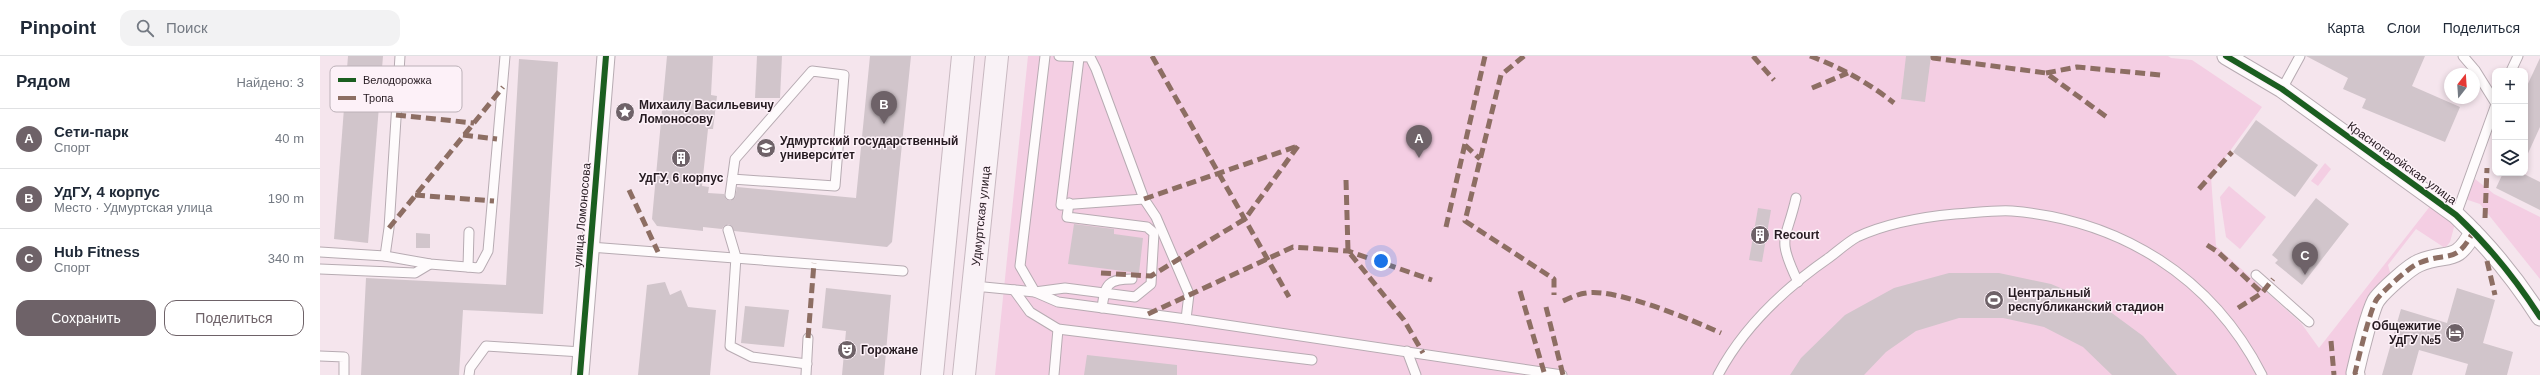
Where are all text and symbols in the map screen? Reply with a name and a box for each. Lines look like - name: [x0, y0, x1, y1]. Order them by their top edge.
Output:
- search box: [120, 10, 400, 46]
- text: Pinpoint: [20, 17, 96, 38]
- icon: search: [134, 17, 156, 39]
- text: Поиск: [166, 19, 208, 36]
- text: Карта: [2327, 20, 2365, 36]
- text: Слои: [2387, 20, 2421, 36]
- text: Поделиться: [2443, 20, 2520, 36]
- legend: [330, 66, 462, 112]
- north arrow: [2444, 68, 2480, 104]
- map controls: [2492, 68, 2528, 176]
- button: +: [2492, 68, 2528, 104]
- text: Рядом: [16, 72, 71, 91]
- text: Велодорожка: [363, 74, 433, 86]
- text: Найдено: 3: [236, 75, 304, 90]
- pin: B: [871, 91, 897, 124]
- text: Тропа: [363, 92, 394, 104]
- place label: Михаилу Васильевичу Ломоносову: [639, 98, 774, 126]
- place icon: Михаилу Васильевичу Ломоносову: [614, 101, 636, 123]
- button: −: [2492, 104, 2528, 140]
- street label: Красногеройская улица: [2345, 119, 2460, 207]
- text: Сети-парк: [54, 123, 129, 140]
- pin: A: [1406, 125, 1432, 158]
- text: A: [24, 131, 34, 146]
- text: 40 m: [275, 131, 304, 146]
- place label: Удмуртский государственный университет: [780, 134, 958, 162]
- school or university icon: Удмуртский государственный университет: [755, 137, 777, 159]
- text: Спорт: [54, 140, 91, 155]
- button: layers: [2492, 140, 2528, 176]
- building icon: УдГУ, 6 корпус: [670, 147, 692, 169]
- street label: улица Ломоносова: [570, 162, 594, 268]
- street label: Удмуртская улица: [969, 165, 993, 267]
- place label: УдГУ, 6 корпус: [639, 171, 724, 185]
- text: УдГУ, 4 корпус: [54, 183, 160, 200]
- text: B: [24, 191, 34, 206]
- text: 190 m: [268, 191, 304, 206]
- text: Место · Удмуртская улица: [54, 200, 212, 215]
- building icon: Recourt: [1749, 224, 1771, 246]
- place label: Recourt: [1774, 228, 1819, 242]
- pin: C: [2292, 242, 2318, 275]
- text: Hub Fitness: [54, 243, 140, 260]
- text: C: [24, 251, 34, 266]
- text: 340 m: [268, 251, 304, 266]
- your location: [1371, 251, 1391, 271]
- text: Спорт: [54, 260, 91, 275]
- place label: Центральный республиканский стадион: [2008, 286, 2164, 314]
- sports icon: Центральный республиканский стадион: [1983, 289, 2005, 311]
- button: Сохранить: [16, 300, 156, 336]
- button: Поделиться: [164, 300, 304, 336]
- place label: Общежитие УдГУ №5: [2372, 319, 2441, 347]
- hotel icon: Общежитие УдГУ №5: [2444, 322, 2466, 344]
- theatre icon: Горожане: [836, 339, 858, 361]
- place label: Горожане: [861, 343, 919, 357]

